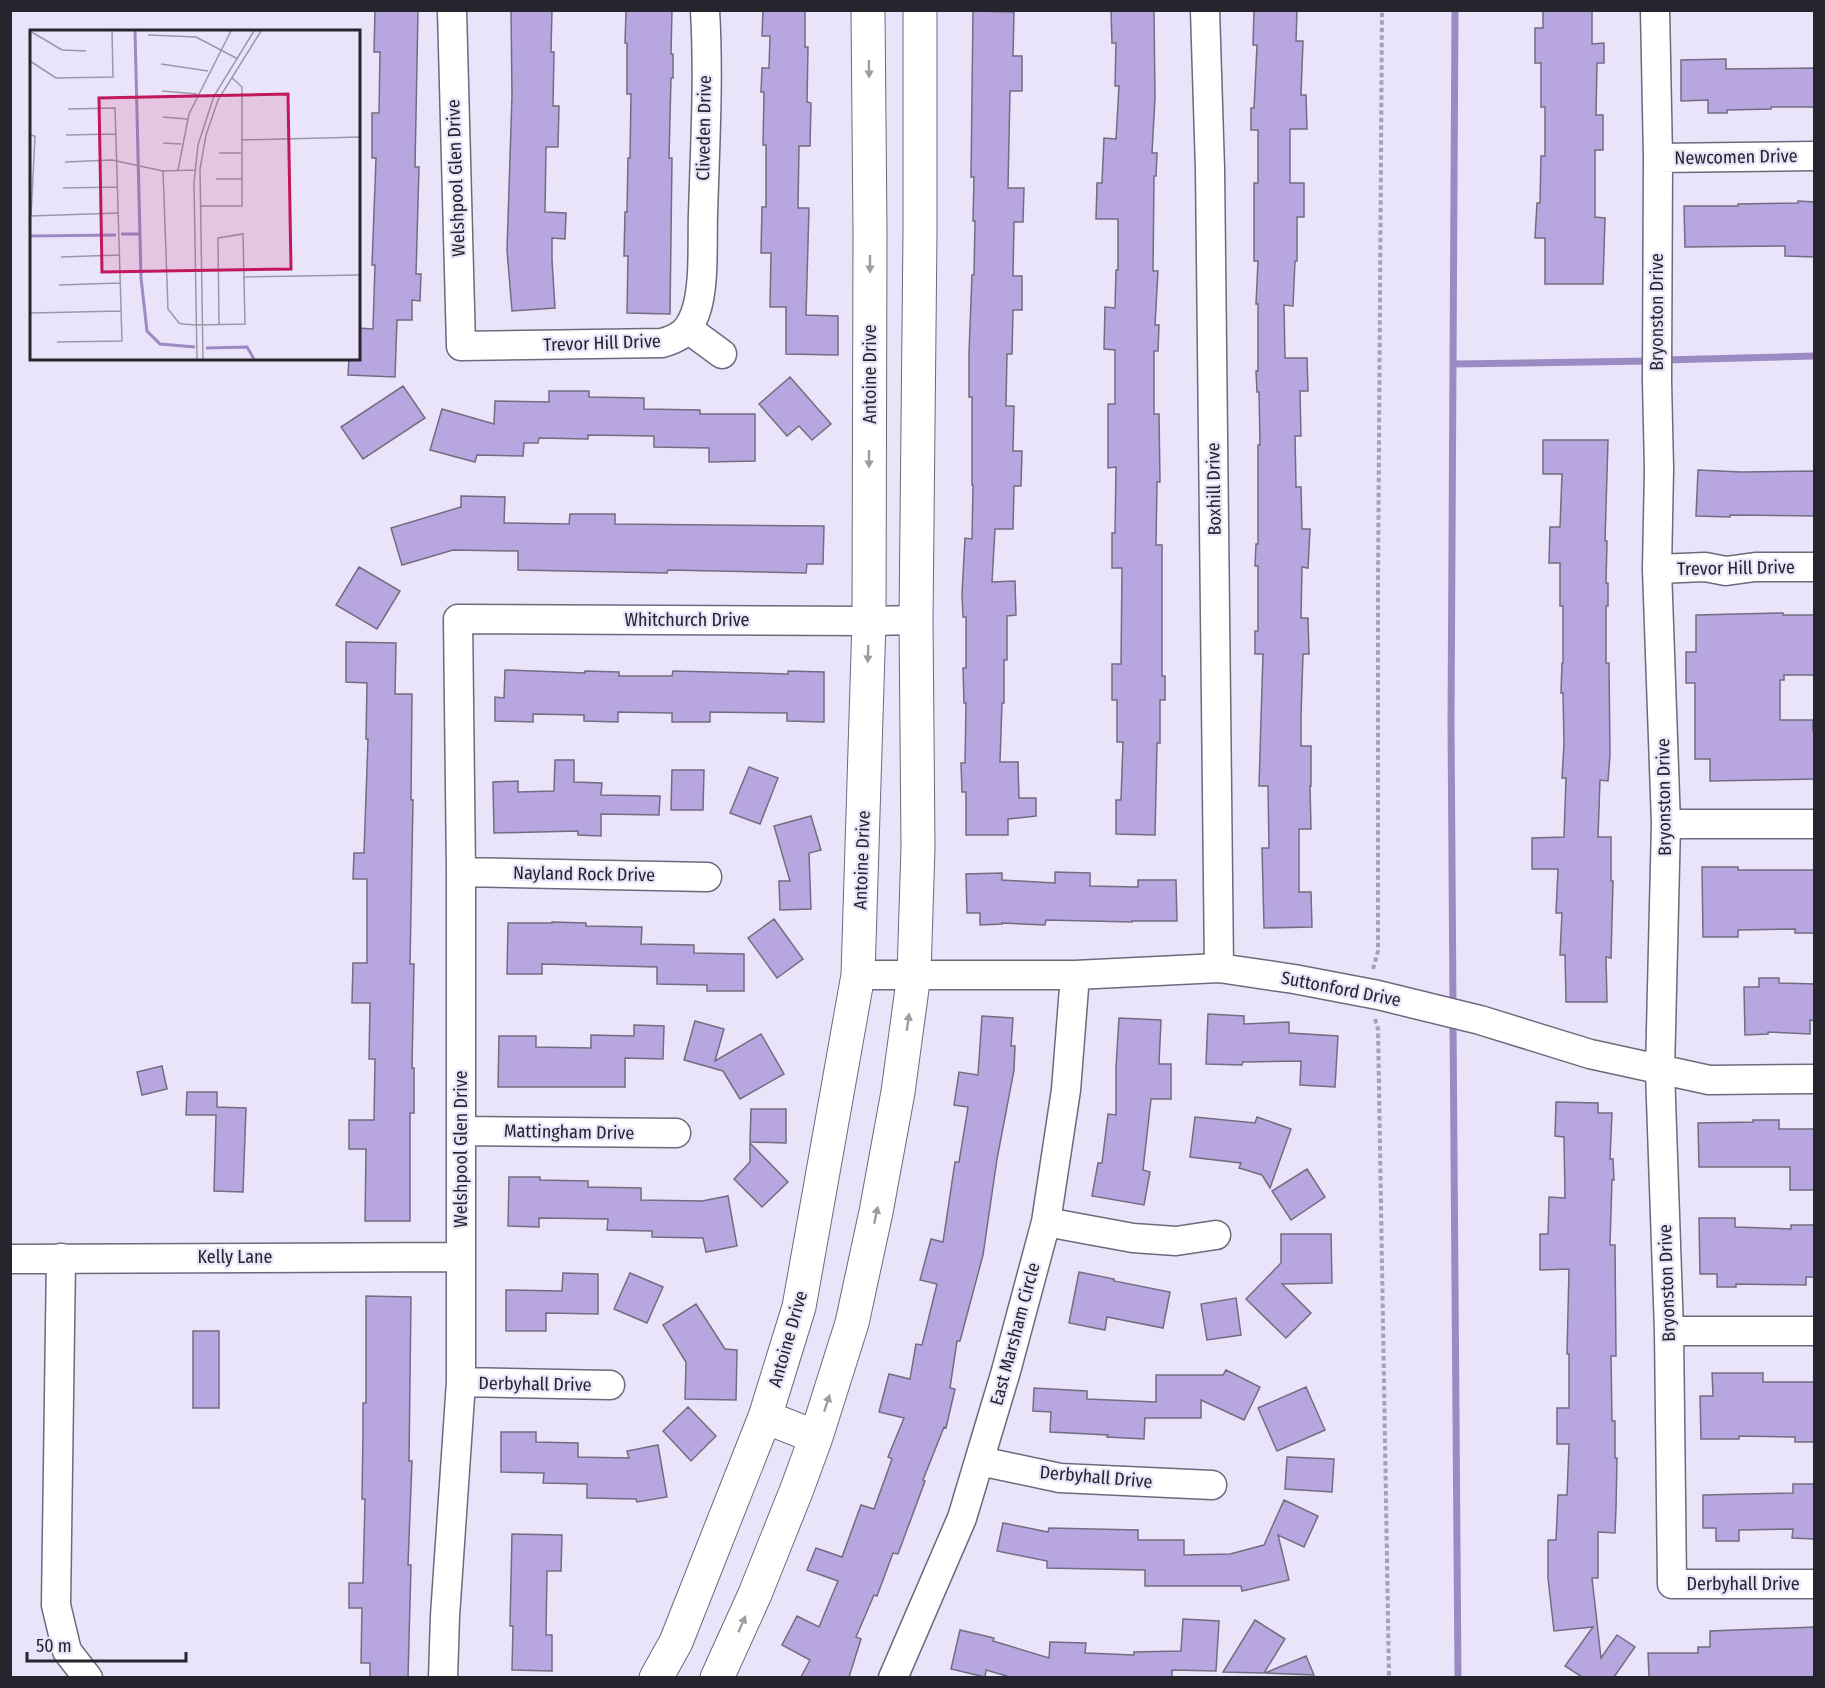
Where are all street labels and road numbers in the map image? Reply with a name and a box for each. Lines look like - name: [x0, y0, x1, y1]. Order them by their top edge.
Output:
- street label: Cliveden Drive: [692, 75, 716, 181]
- street label: Welshpool Glen Drive: [442, 99, 470, 257]
- street label: Newcomen Drive: [1674, 145, 1798, 169]
- street label: Bryonston Drive: [1646, 253, 1668, 371]
- street label: Antoine Drive: [859, 324, 881, 424]
- street label: Trevor Hill Drive: [543, 330, 661, 356]
- street label: Boxhill Drive: [1202, 442, 1226, 536]
- street label: Trevor Hill Drive: [1677, 556, 1795, 580]
- street label: Whitchurch Drive: [624, 609, 750, 631]
- street label: Bryonston Drive: [1652, 738, 1676, 856]
- street label: Antoine Drive: [849, 810, 875, 910]
- street label: Nayland Rock Drive: [513, 862, 655, 886]
- street label: Suttonford Drive: [1279, 967, 1403, 1011]
- street label: Welshpool Glen Drive: [450, 1070, 472, 1228]
- street label: Mattingham Drive: [504, 1120, 634, 1144]
- street label: Bryonston Drive: [1654, 1224, 1680, 1342]
- street label: Kelly Lane: [198, 1246, 272, 1268]
- street label: East Marsham Circle: [985, 1260, 1045, 1408]
- street label: Antoine Drive: [764, 1288, 812, 1390]
- street label: Derbyhall Drive: [478, 1372, 592, 1396]
- street label: Derbyhall Drive: [1039, 1461, 1153, 1493]
- street label: Derbyhall Drive: [1686, 1573, 1800, 1595]

